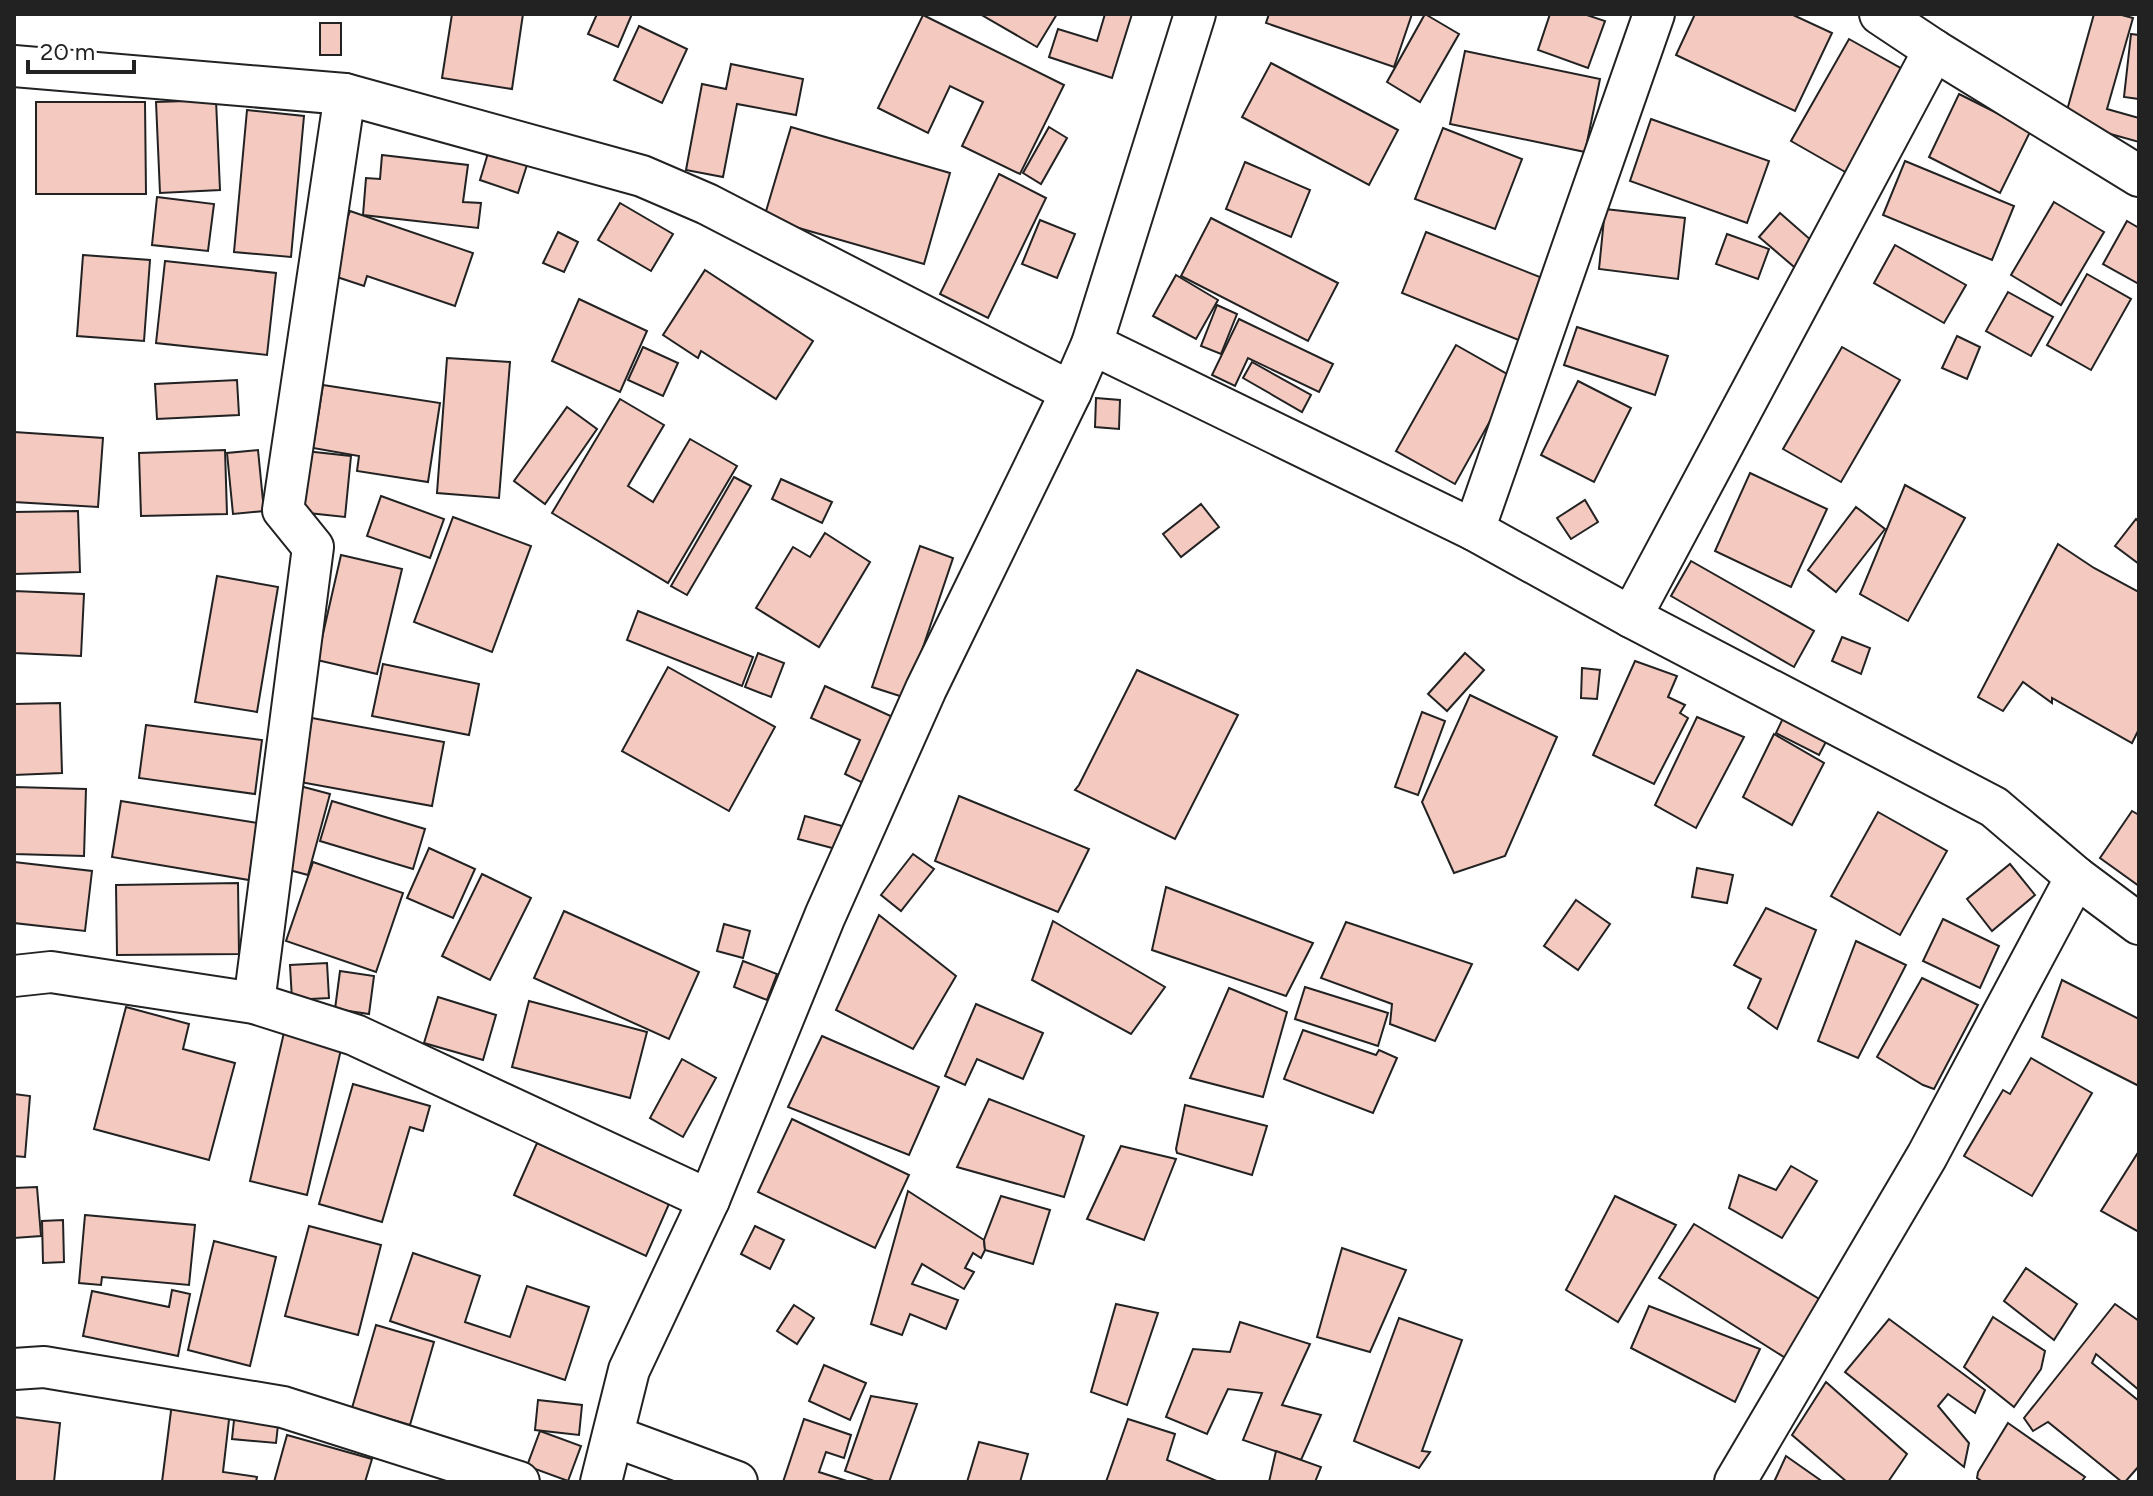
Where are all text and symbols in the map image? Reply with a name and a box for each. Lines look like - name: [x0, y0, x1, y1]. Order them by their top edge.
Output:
- scale bar: [28, 24, 134, 74]
- text: 20 m: [40, 37, 95, 66]

